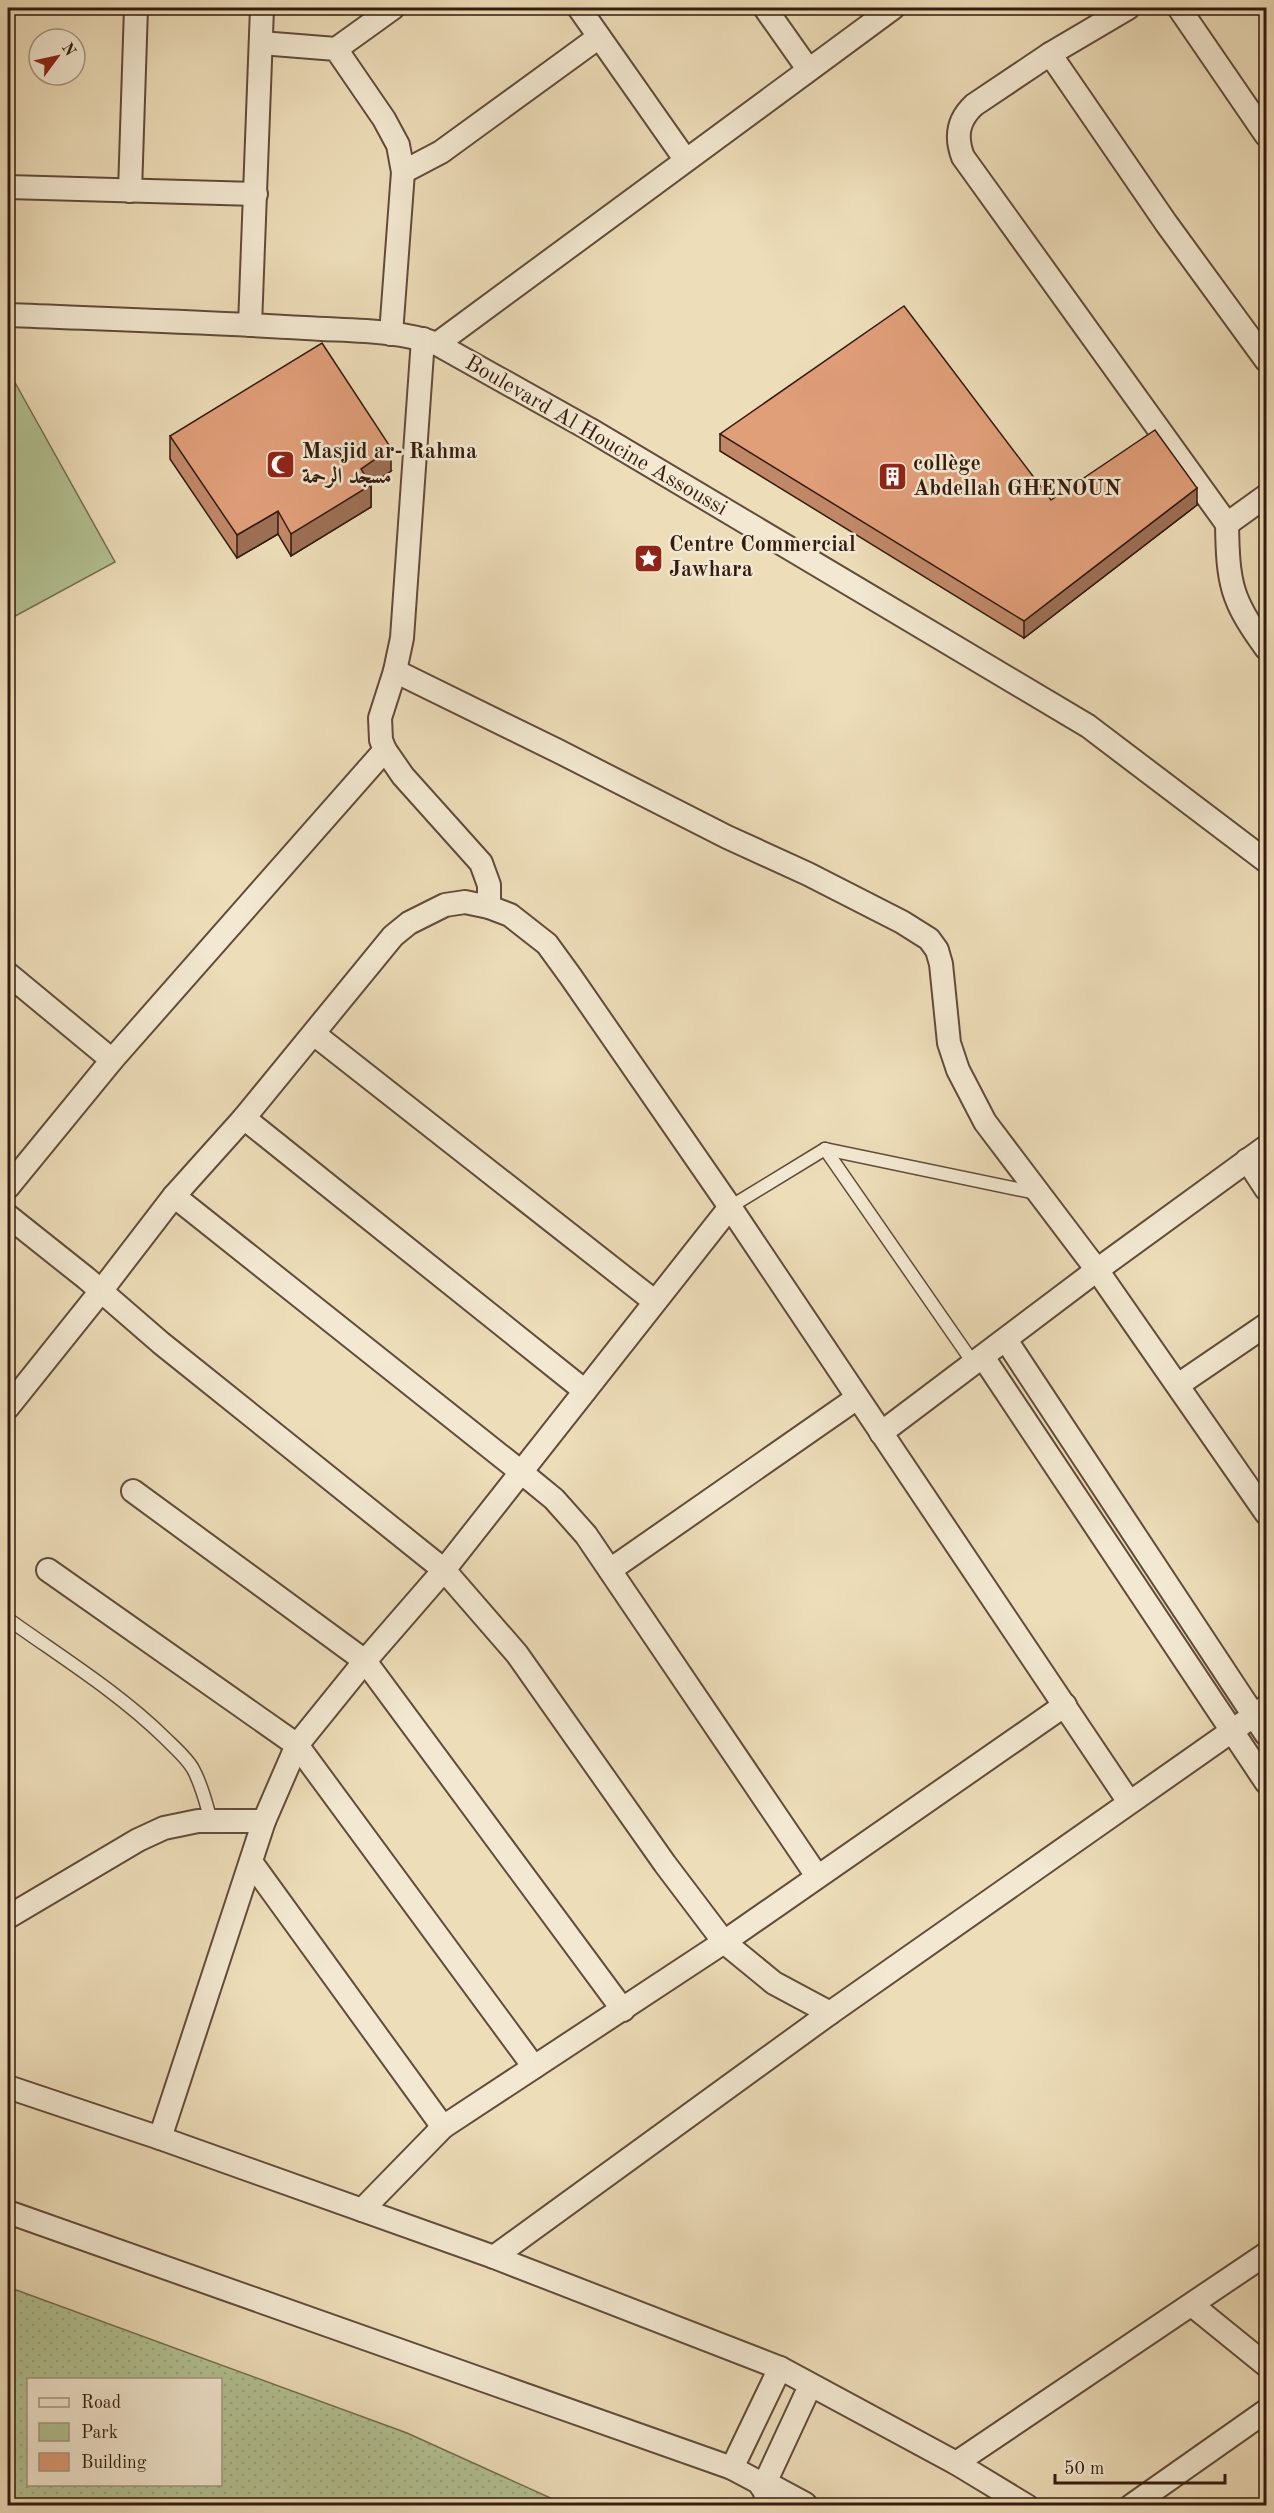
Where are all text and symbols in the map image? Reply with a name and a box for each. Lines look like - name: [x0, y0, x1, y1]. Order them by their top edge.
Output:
- north arrow: [27, 27, 87, 87]
- text: N: [58, 40, 78, 60]
- street label: Boulevard Al Houcine Assoussi: [461, 352, 731, 520]
- place label: Masjid ar- Rahma مسجد الرحمة: [302, 441, 477, 488]
- mosque icon: Masjid ar- Rahma مسجد الرحمة: [265, 449, 297, 481]
- place label: collège Abdellah GHENOUN: [913, 453, 1121, 500]
- building icon: collège Abdellah GHENOUN: [876, 461, 908, 493]
- place label: Centre Commercial Jawhara: [669, 534, 856, 581]
- place icon: Centre Commercial Jawhara: [632, 542, 664, 574]
- legend: [27, 2378, 222, 2486]
- text: Road: [81, 2394, 121, 2412]
- text: Park: [81, 2424, 118, 2442]
- scale bar: [1055, 2447, 1224, 2485]
- text: Building: [81, 2454, 147, 2472]
- text: 50 m: [1064, 2460, 1104, 2478]

